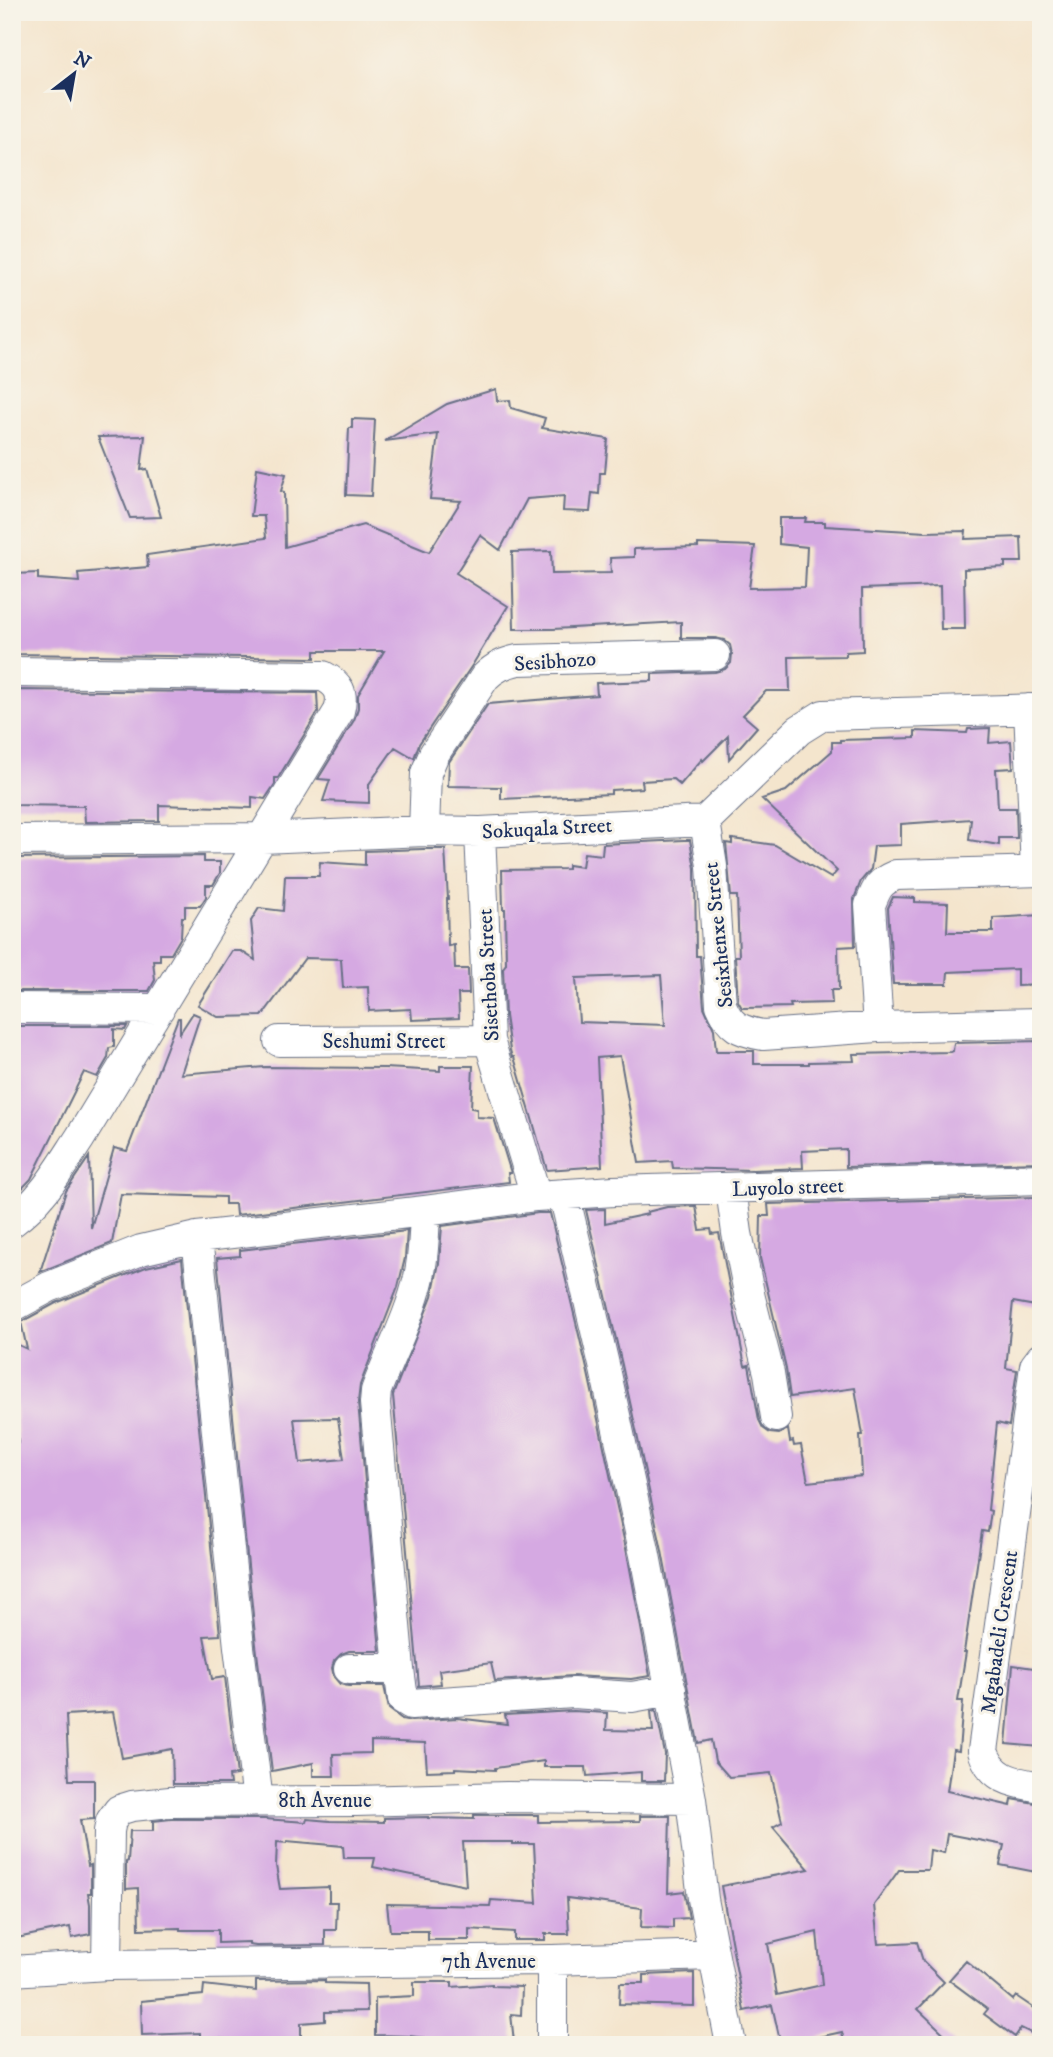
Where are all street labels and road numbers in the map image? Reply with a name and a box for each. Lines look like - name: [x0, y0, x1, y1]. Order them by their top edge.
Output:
- street label: Sesibhozo: [513, 646, 597, 678]
- street label: Sokuqala Street: [481, 813, 613, 845]
- street label: Sesixhenxe Street: [698, 861, 740, 1009]
- street label: Sisethoba Street: [473, 908, 505, 1042]
- street label: Seshumi Street: [322, 1029, 446, 1055]
- street label: Luyolo street: [732, 1173, 845, 1203]
- street label: Mgabadeli Crescent: [976, 1548, 1024, 1716]
- street label: 8th Avenue: [278, 1788, 372, 1814]
- street label: 7th Avenue: [442, 1949, 536, 1975]

